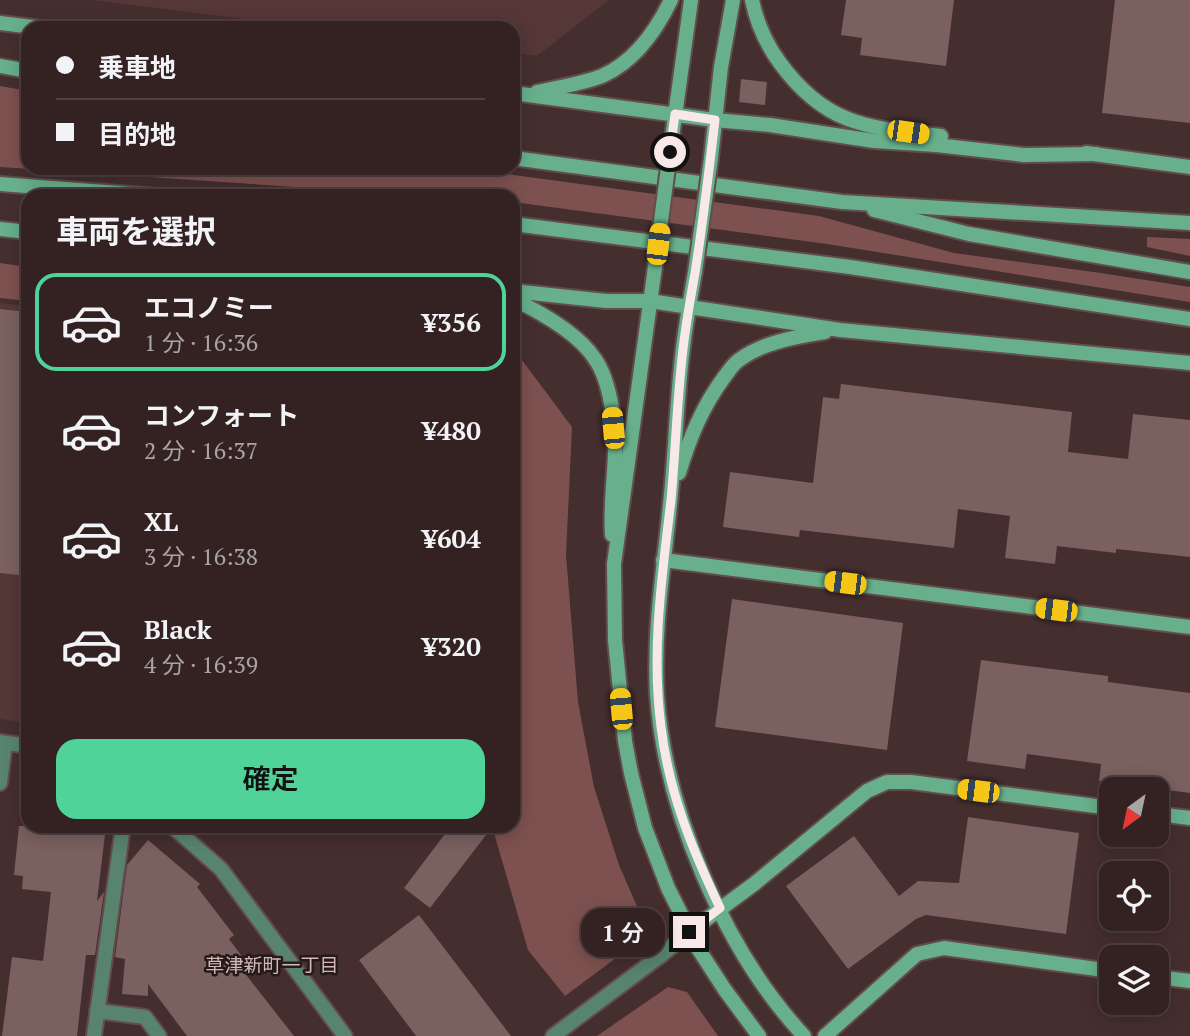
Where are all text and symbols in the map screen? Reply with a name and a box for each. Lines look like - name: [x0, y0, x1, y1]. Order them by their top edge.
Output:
- text: 乗車地: [98, 50, 176, 84]
- text: 目的地: [98, 117, 176, 151]
- car: [886, 119, 931, 145]
- route start: [654, 136, 686, 168]
- text: 車両を選択: [56, 210, 216, 252]
- car: [646, 222, 671, 266]
- text: エコノミー: [144, 290, 274, 324]
- icon: car: [60, 291, 123, 354]
- text: ¥356: [422, 305, 481, 339]
- text: 1 分 · 16:36: [144, 327, 258, 358]
- text: コンフォート: [144, 398, 299, 432]
- icon: car: [60, 399, 123, 462]
- car: [601, 406, 626, 450]
- text: ¥480: [422, 413, 481, 447]
- text: 2 分 · 16:37: [144, 435, 258, 466]
- text: XL: [144, 504, 178, 538]
- icon: car: [60, 507, 123, 570]
- text: ¥604: [422, 521, 481, 555]
- text: 3 分 · 16:38: [144, 541, 258, 572]
- car: [823, 570, 868, 596]
- car: [1034, 597, 1079, 623]
- text: Black: [144, 612, 212, 646]
- icon: car: [60, 615, 123, 678]
- text: ¥320: [422, 629, 481, 663]
- text: 4 分 · 16:39: [144, 649, 258, 680]
- car: [609, 687, 634, 731]
- button: 確定: [56, 739, 485, 819]
- north arrow: [1099, 777, 1169, 847]
- map controls: [1099, 777, 1169, 1015]
- car: [956, 778, 1001, 804]
- button: locate: [1099, 861, 1169, 931]
- callout: 1 分: [580, 908, 664, 956]
- route end: [673, 916, 705, 948]
- text: 1 分: [602, 917, 644, 948]
- button: layers: [1099, 945, 1169, 1015]
- district label: 草津新町一丁目: [205, 952, 339, 977]

